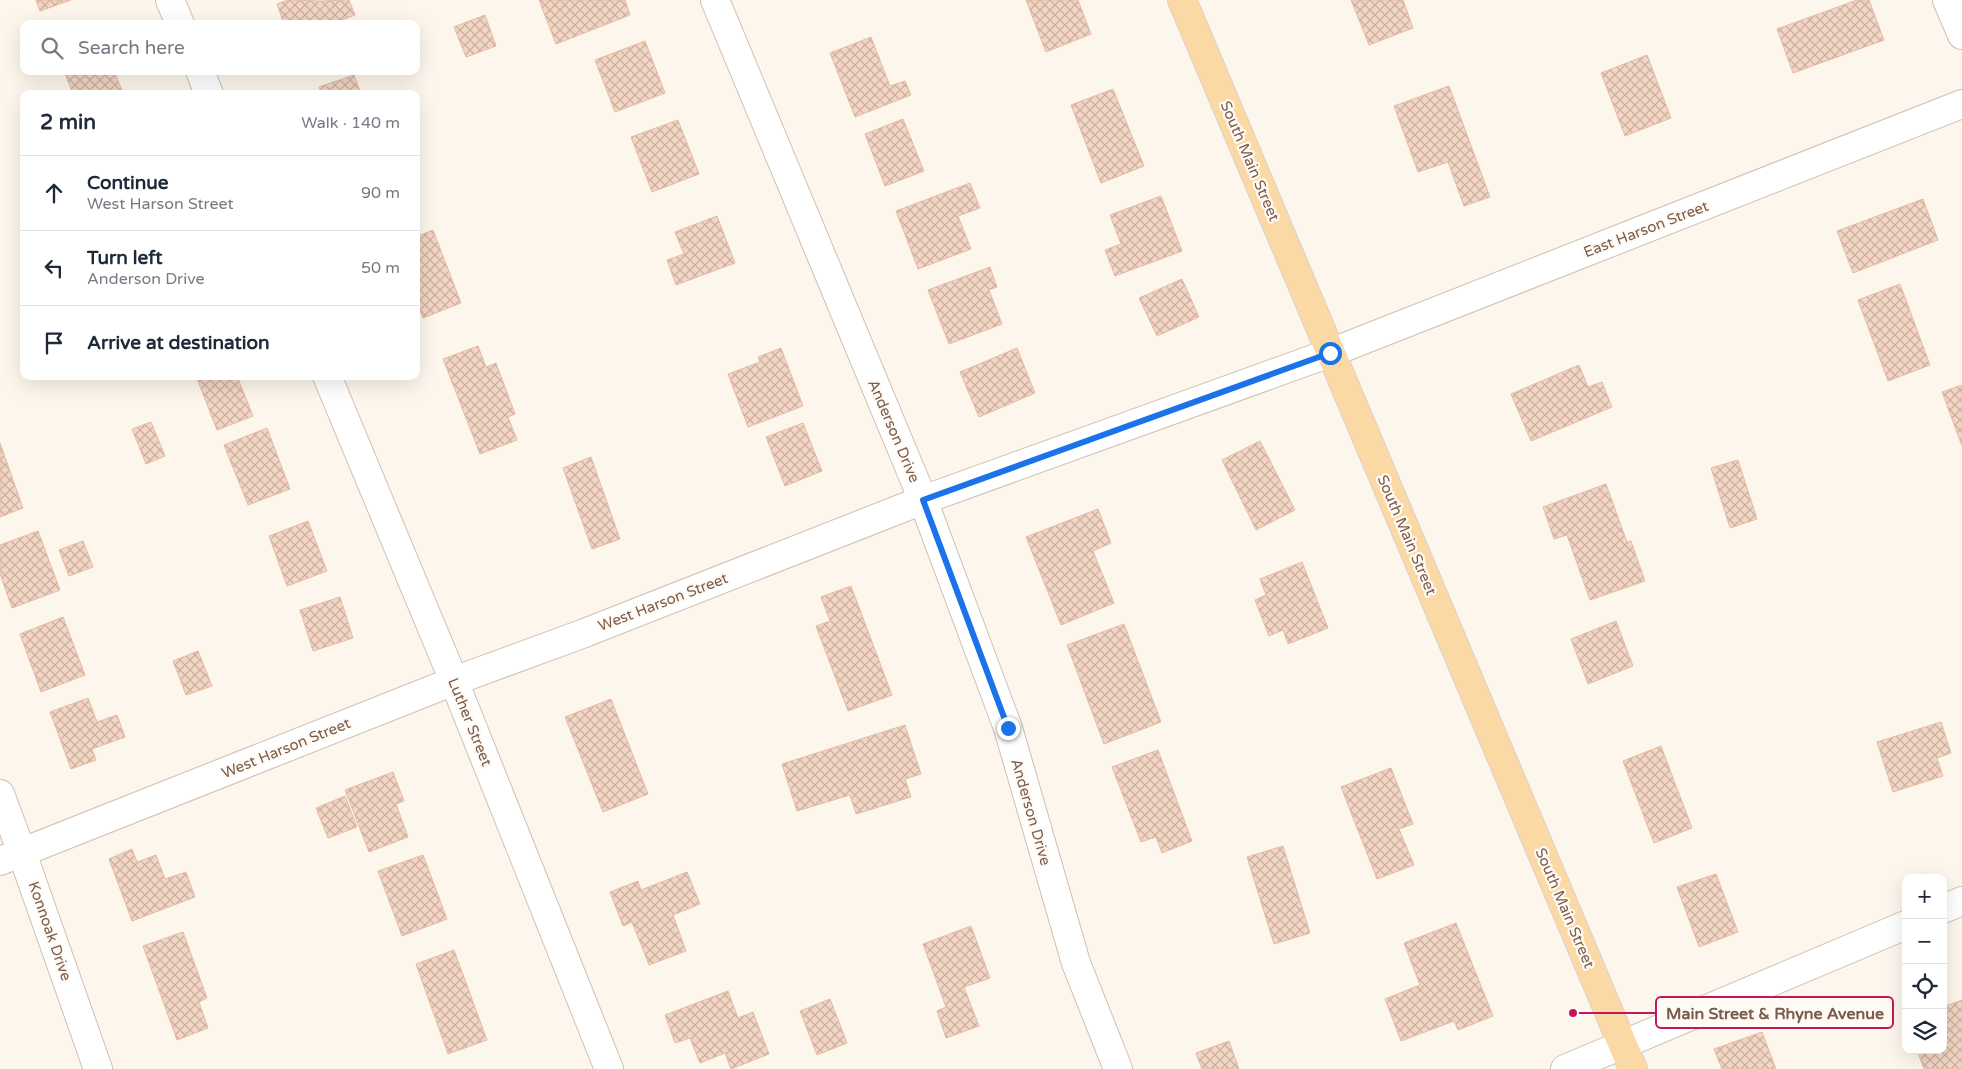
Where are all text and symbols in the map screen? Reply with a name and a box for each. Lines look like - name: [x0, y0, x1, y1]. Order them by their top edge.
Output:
- search box: [20, 20, 420, 75]
- icon: search: [38, 34, 66, 62]
- text: Search here: [78, 37, 185, 59]
- street label: South Main Street: [1217, 98, 1284, 224]
- text: 2 min: [40, 110, 96, 135]
- text: Walk · 140 m: [301, 113, 400, 133]
- text: Continue: [87, 172, 169, 194]
- icon: ahead: [40, 179, 68, 207]
- text: 90 m: [361, 183, 400, 203]
- text: West Harson Street: [87, 194, 234, 214]
- street label: East Harson Street: [1581, 197, 1711, 261]
- text: Turn left: [87, 247, 163, 269]
- icon: left: [40, 254, 68, 282]
- text: 50 m: [361, 258, 400, 278]
- text: Anderson Drive: [87, 269, 205, 289]
- icon: arrive: [40, 329, 68, 357]
- text: Arrive at destination: [87, 332, 270, 354]
- route start: [1319, 342, 1342, 365]
- street label: Anderson Drive: [864, 377, 924, 485]
- street label: South Main Street: [1374, 472, 1441, 598]
- street label: West Harson Street: [596, 569, 731, 635]
- street label: Luther Street: [444, 675, 496, 769]
- street label: West Harson Street: [219, 714, 353, 782]
- route end: [997, 717, 1020, 740]
- street label: Anderson Drive: [1007, 757, 1055, 867]
- street label: South Main Street: [1532, 845, 1599, 971]
- map controls: [1902, 874, 1947, 1054]
- button: +: [1902, 874, 1947, 919]
- street label: Konnoak Drive: [25, 879, 75, 983]
- button: −: [1902, 919, 1947, 964]
- button: locate: [1902, 964, 1947, 1009]
- callout: Main Street & Rhyne Avenue: [1656, 997, 1893, 1028]
- text: Main Street & Rhyne Avenue: [1666, 1004, 1884, 1024]
- button: layers: [1902, 1009, 1947, 1054]

